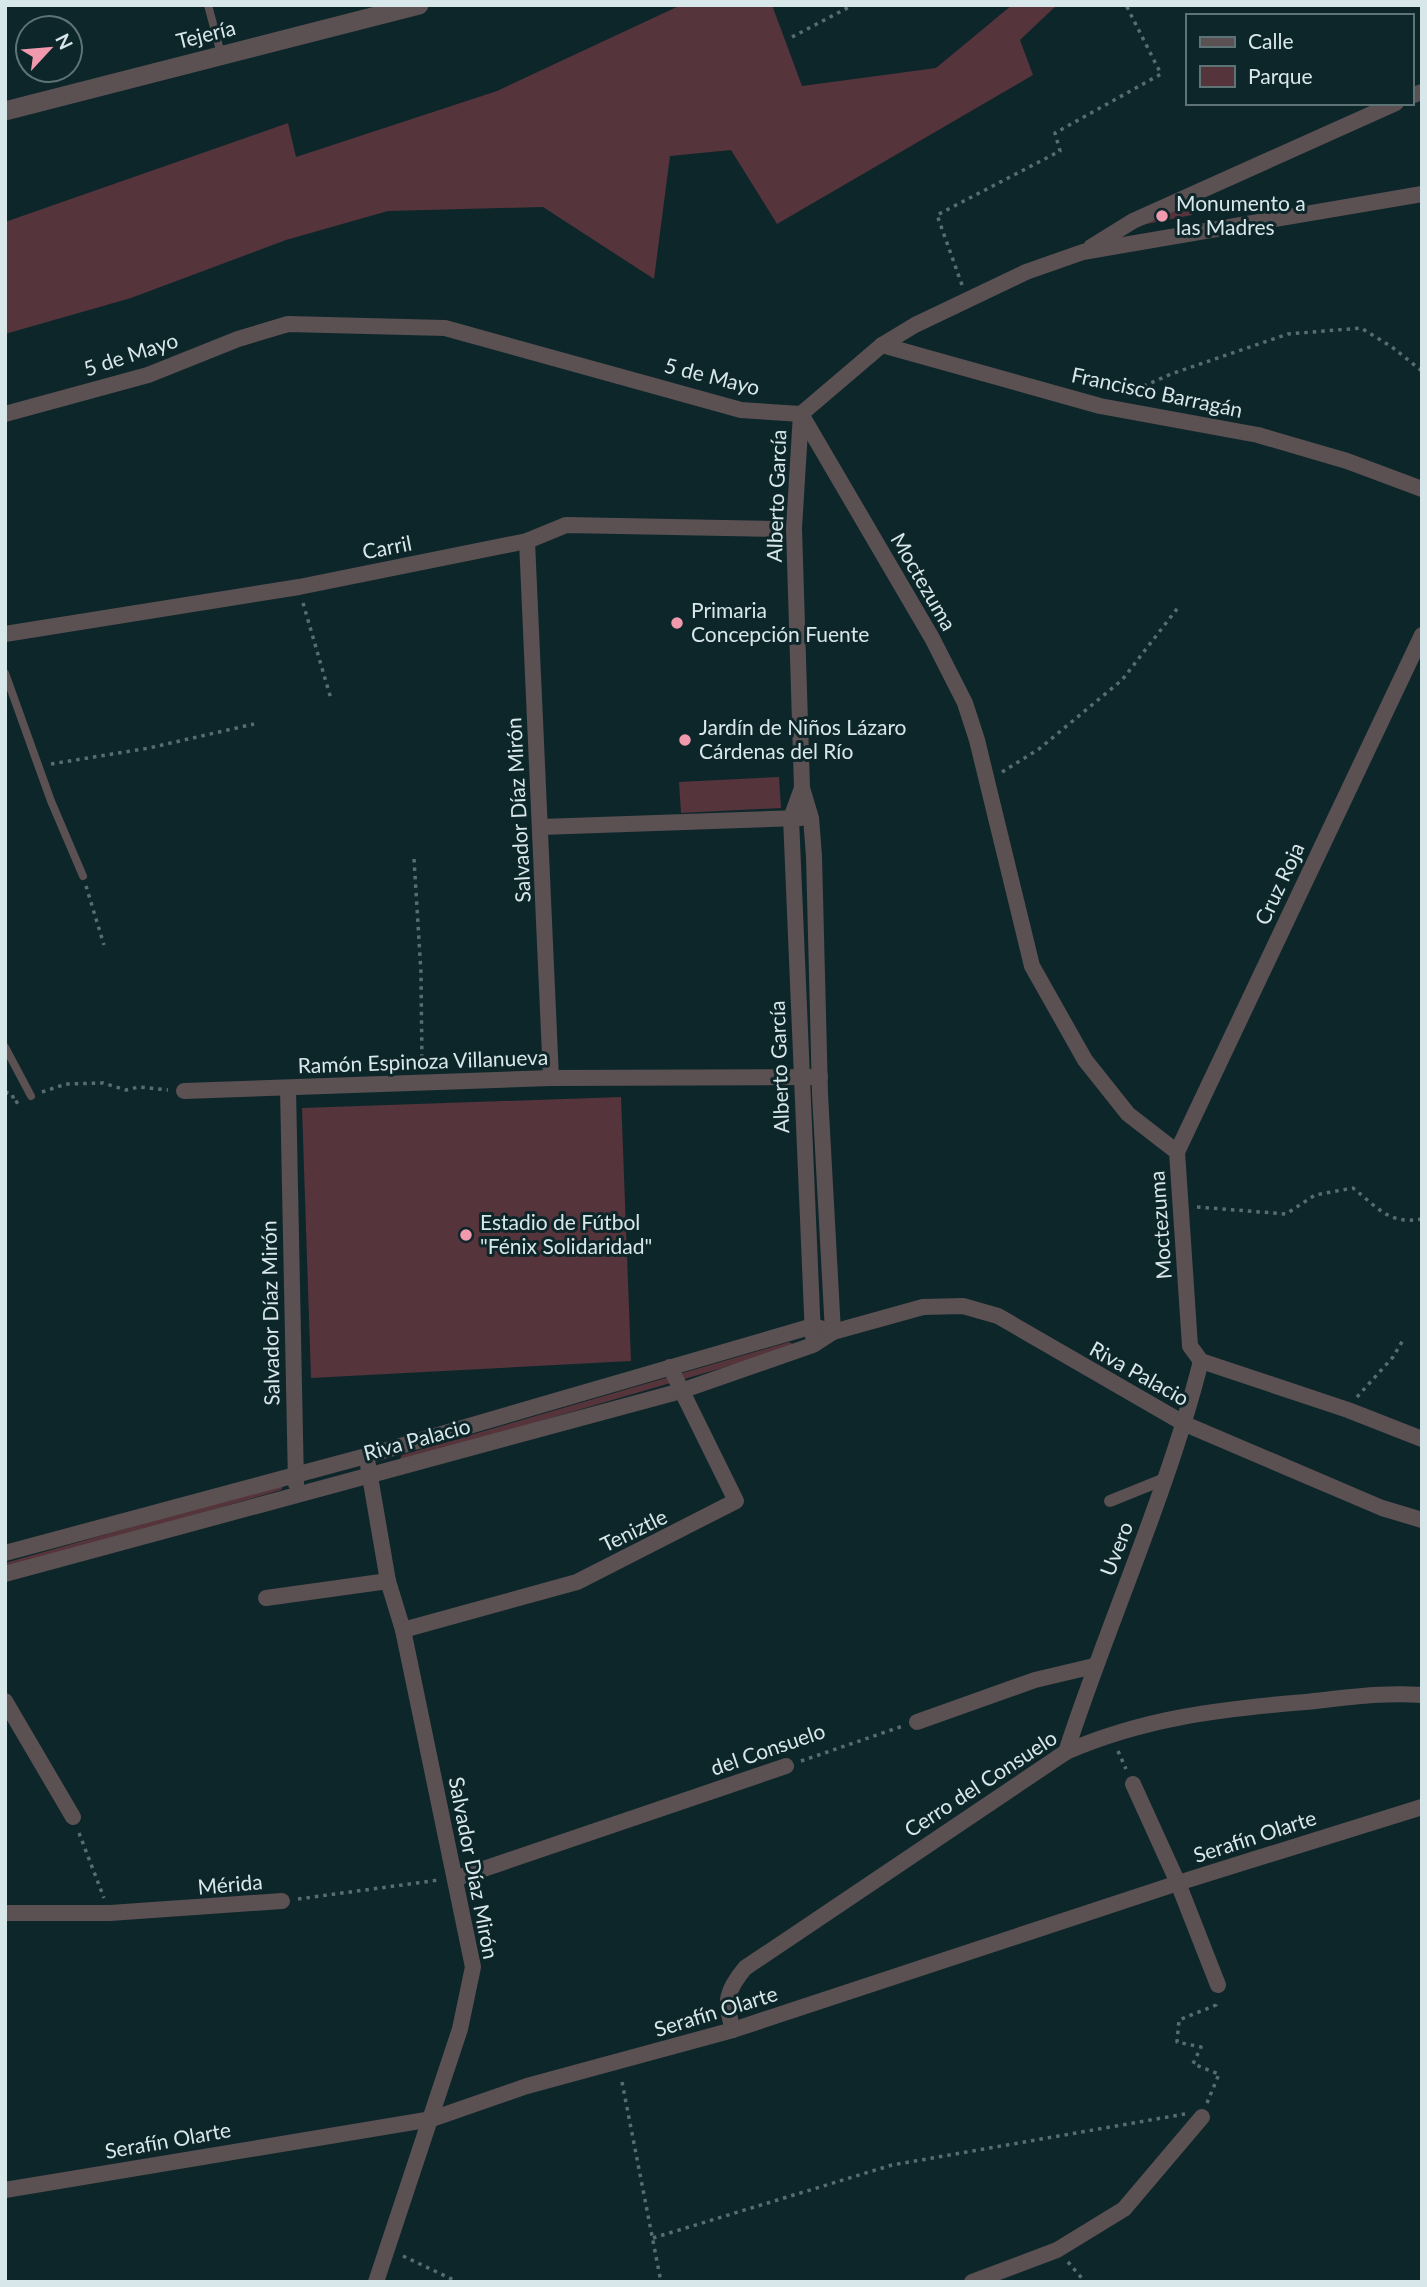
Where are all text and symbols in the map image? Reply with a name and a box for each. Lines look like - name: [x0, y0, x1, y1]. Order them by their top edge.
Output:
- north arrow: [14, 14, 84, 84]
- street label: Tejería: [173, 14, 238, 53]
- legend: [1186, 14, 1413, 105]
- text: Calle: [1248, 28, 1293, 53]
- text: N: [51, 30, 78, 53]
- text: Parque: [1248, 63, 1313, 88]
- place label: Monumento a las Madres: [1176, 190, 1306, 239]
- marker: Monumento a las Madres: [1154, 208, 1170, 224]
- street label: 5 de Mayo: [80, 327, 181, 381]
- street label: 5 de Mayo: [662, 352, 763, 399]
- street label: Francisco Barragán: [1069, 361, 1245, 422]
- street label: Alberto García: [761, 429, 790, 563]
- street label: Moctezuma: [886, 528, 962, 635]
- street label: Carril: [360, 530, 414, 564]
- place label: Primaria Concepción Fuente: [691, 597, 869, 646]
- marker: Primaria Concepción Fuente: [669, 615, 685, 631]
- place label: Jardín de Niños Lázaro Cárdenas del Río: [699, 714, 907, 763]
- street label: Salvador Díaz Mirón: [500, 717, 535, 903]
- marker: Jardín de Niños Lázaro Cárdenas del Río: [677, 732, 693, 748]
- street label: Cruz Roja: [1249, 838, 1309, 929]
- street label: Alberto García: [764, 1000, 793, 1134]
- street label: Ramón Espinoza Villanueva: [297, 1044, 549, 1077]
- street label: Moctezuma: [1143, 1170, 1176, 1280]
- place label: Estadio de Fútbol "Fénix Solidaridad": [480, 1209, 652, 1258]
- street label: Salvador Díaz Mirón: [255, 1220, 284, 1406]
- marker: Estadio de Fútbol "Fénix Solidaridad": [458, 1227, 474, 1243]
- street label: Riva Palacio: [1086, 1335, 1194, 1410]
- street label: Riva Palacio: [360, 1412, 473, 1465]
- street label: Teniztle: [596, 1503, 671, 1556]
- street label: Uvero: [1094, 1518, 1137, 1579]
- street label: del Consuelo: [707, 1717, 828, 1780]
- street label: Cerro del Consuelo: [899, 1724, 1061, 1841]
- street label: Salvador Díaz Mirón: [445, 1774, 504, 1961]
- street label: Serafín Olarte: [1190, 1804, 1319, 1867]
- street label: Mérida: [196, 1868, 263, 1899]
- street label: Serafín Olarte: [651, 1980, 780, 2041]
- street label: Serafín Olarte: [103, 2116, 233, 2163]

